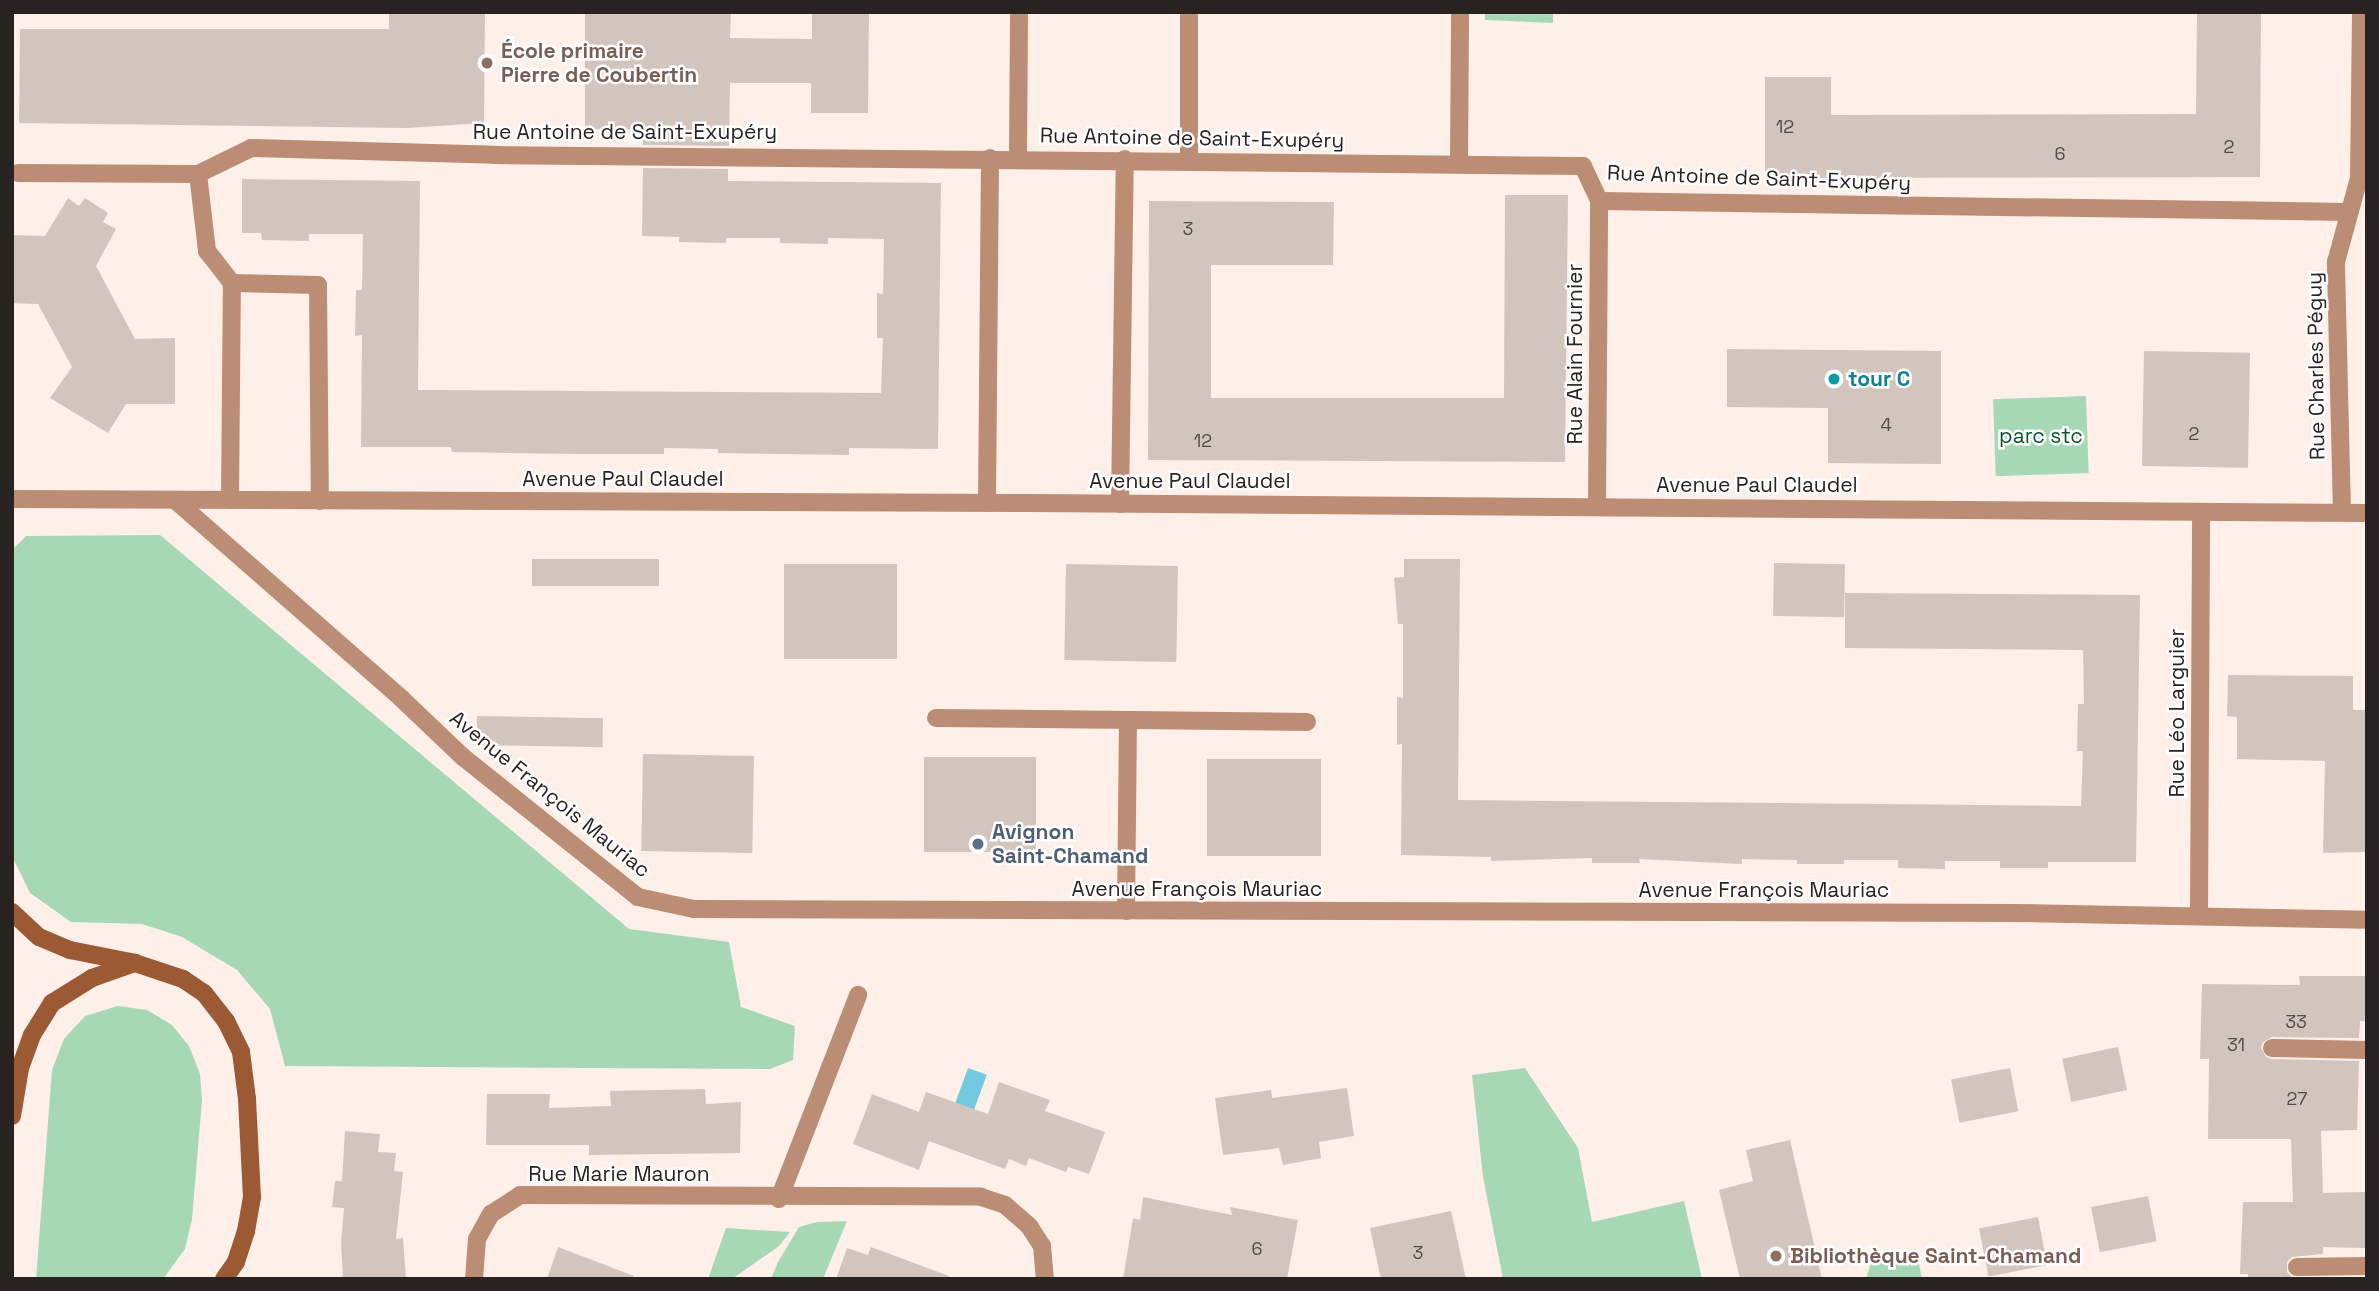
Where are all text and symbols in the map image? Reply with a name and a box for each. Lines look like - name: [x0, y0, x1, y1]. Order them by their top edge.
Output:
- place label: École primaire Pierre de Coubertin: [501, 38, 697, 88]
- marker: École primaire Pierre de Coubertin: [479, 55, 495, 71]
- house number: 12: [1776, 116, 1794, 138]
- street label: Rue Antoine de Saint-Exupéry: [473, 119, 777, 145]
- street label: Rue Antoine de Saint-Exupéry: [1040, 123, 1344, 153]
- house number: 2: [2224, 136, 2234, 158]
- house number: 6: [2054, 143, 2066, 165]
- street label: Rue Antoine de Saint-Exupéry: [1606, 160, 1912, 196]
- house number: 3: [1183, 218, 1193, 240]
- street label: Rue Alain Fournier: [1562, 263, 1588, 445]
- street label: Rue Charles Péguy: [2302, 272, 2330, 460]
- place label: tour C: [1848, 366, 1910, 392]
- marker: tour C: [1826, 371, 1842, 387]
- house number: 4: [1880, 414, 1892, 436]
- park label: parc stc: [1999, 423, 2083, 449]
- house number: 2: [2189, 423, 2199, 445]
- house number: 12: [1194, 430, 1212, 452]
- street label: Avenue Paul Claudel: [522, 466, 724, 492]
- street label: Avenue Paul Claudel: [1089, 468, 1291, 494]
- street label: Avenue Paul Claudel: [1656, 472, 1858, 498]
- street label: Rue Léo Larguier: [2164, 628, 2190, 798]
- street label: Avenue François Mauriac: [445, 705, 655, 883]
- place label: Avignon Saint-Chamand: [992, 819, 1148, 869]
- marker: Avignon Saint-Chamand: [970, 836, 986, 852]
- street label: Avenue François Mauriac: [1072, 876, 1322, 902]
- street label: Avenue François Mauriac: [1639, 877, 1889, 903]
- house number: 33: [2285, 1011, 2307, 1033]
- house number: 31: [2227, 1034, 2245, 1056]
- house number: 27: [2287, 1088, 2307, 1110]
- street label: Rue Marie Mauron: [528, 1161, 710, 1187]
- house number: 6: [1251, 1238, 1263, 1260]
- house number: 3: [1413, 1242, 1423, 1264]
- place label: Bibliothèque Saint-Chamand: [1790, 1243, 2081, 1269]
- marker: Bibliothèque Saint-Chamand: [1768, 1248, 1784, 1264]

